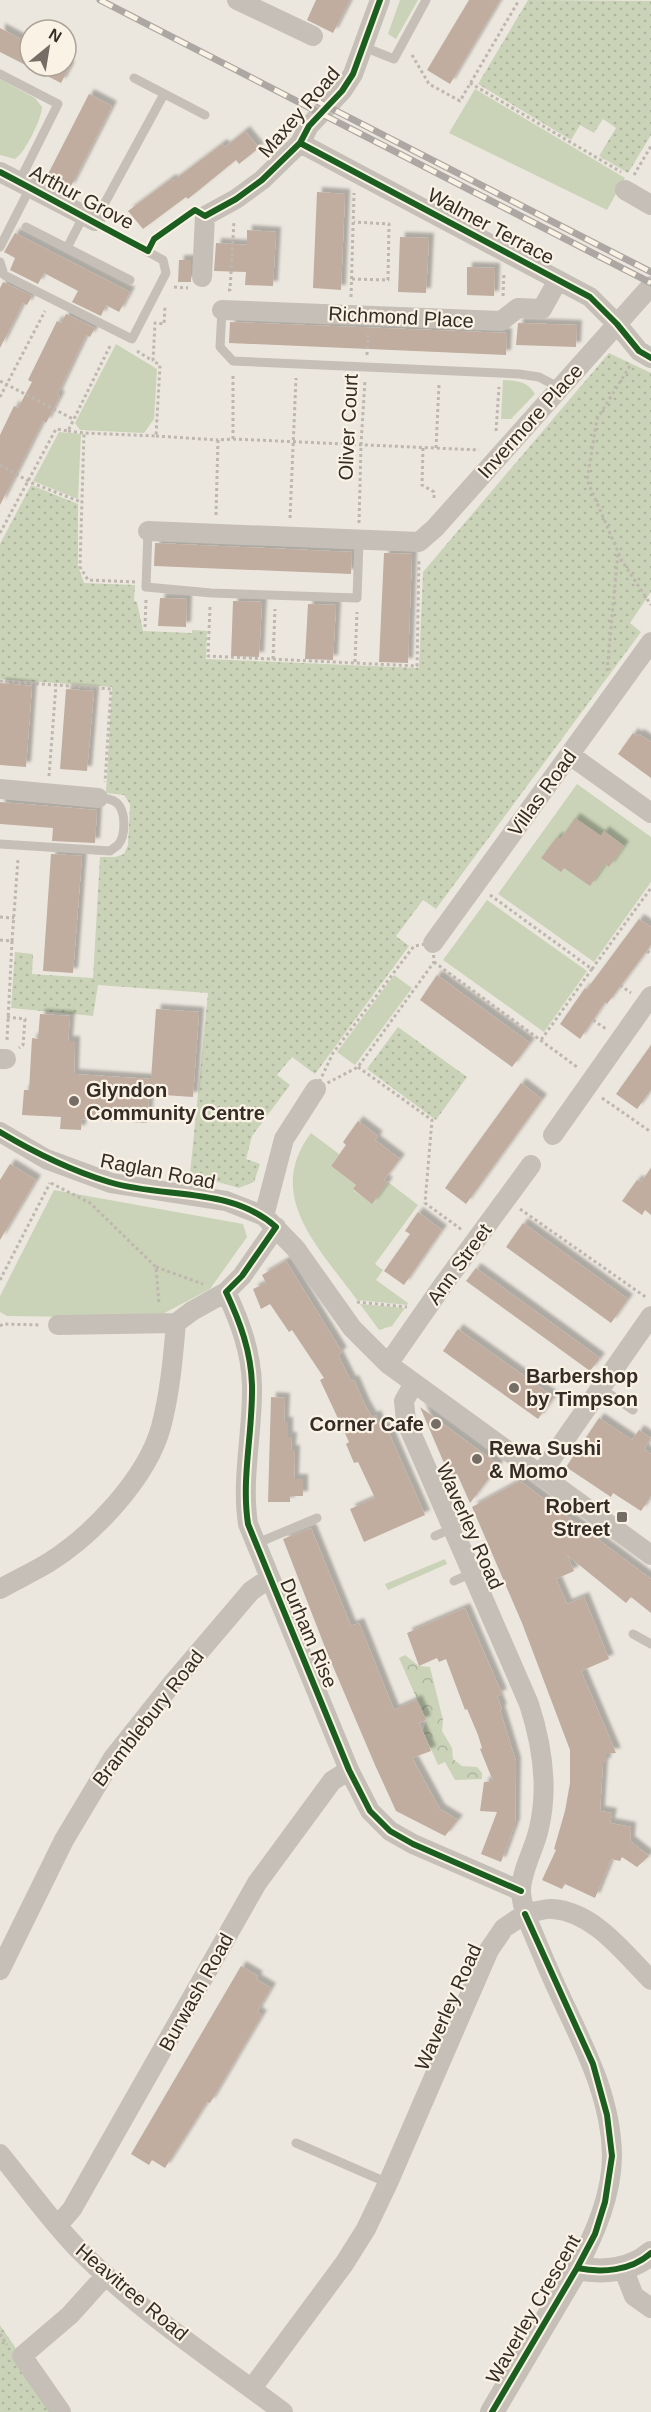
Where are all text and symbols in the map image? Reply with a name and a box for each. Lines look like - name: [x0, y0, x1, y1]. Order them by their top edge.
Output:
- north arrow: [18, 18, 78, 78]
- text: N: [46, 25, 65, 46]
- street label: Maxey Road: [254, 62, 344, 162]
- street label: Arthur Grove: [26, 160, 138, 234]
- street label: Walmer Terrace: [424, 183, 558, 269]
- street label: Richmond Place: [328, 302, 474, 332]
- street label: Invermore Place: [473, 360, 587, 482]
- street label: Oliver Court: [334, 373, 362, 481]
- street label: Villas Road: [503, 746, 581, 840]
- place label: Glyndon Community Centre: [86, 1079, 265, 1124]
- marker: Glyndon Community Centre: [67, 1094, 81, 1108]
- street label: Raglan Road: [99, 1149, 217, 1193]
- street label: Ann Street: [422, 1219, 496, 1309]
- place label: Barbershop by Timpson: [526, 1365, 638, 1410]
- marker: Barbershop by Timpson: [507, 1381, 521, 1395]
- place label: Corner Cafe: [310, 1413, 424, 1435]
- marker: Corner Cafe: [429, 1417, 443, 1431]
- place label: Rewa Sushi & Momo: [489, 1437, 601, 1482]
- marker: Rewa Sushi & Momo: [470, 1452, 484, 1466]
- street label: Waverley Road: [432, 1459, 508, 1593]
- place label: Robert Street: [546, 1495, 610, 1540]
- marker: Robert Street: [615, 1510, 629, 1524]
- street label: Durham Rise: [276, 1575, 342, 1691]
- street label: Bramblebury Road: [88, 1646, 208, 1790]
- street label: Burwash Road: [155, 1929, 237, 2055]
- street label: Waverley Road: [410, 1940, 486, 2074]
- street label: Waverley Crescent: [481, 2230, 585, 2387]
- street label: Heavitree Road: [72, 2239, 192, 2345]

